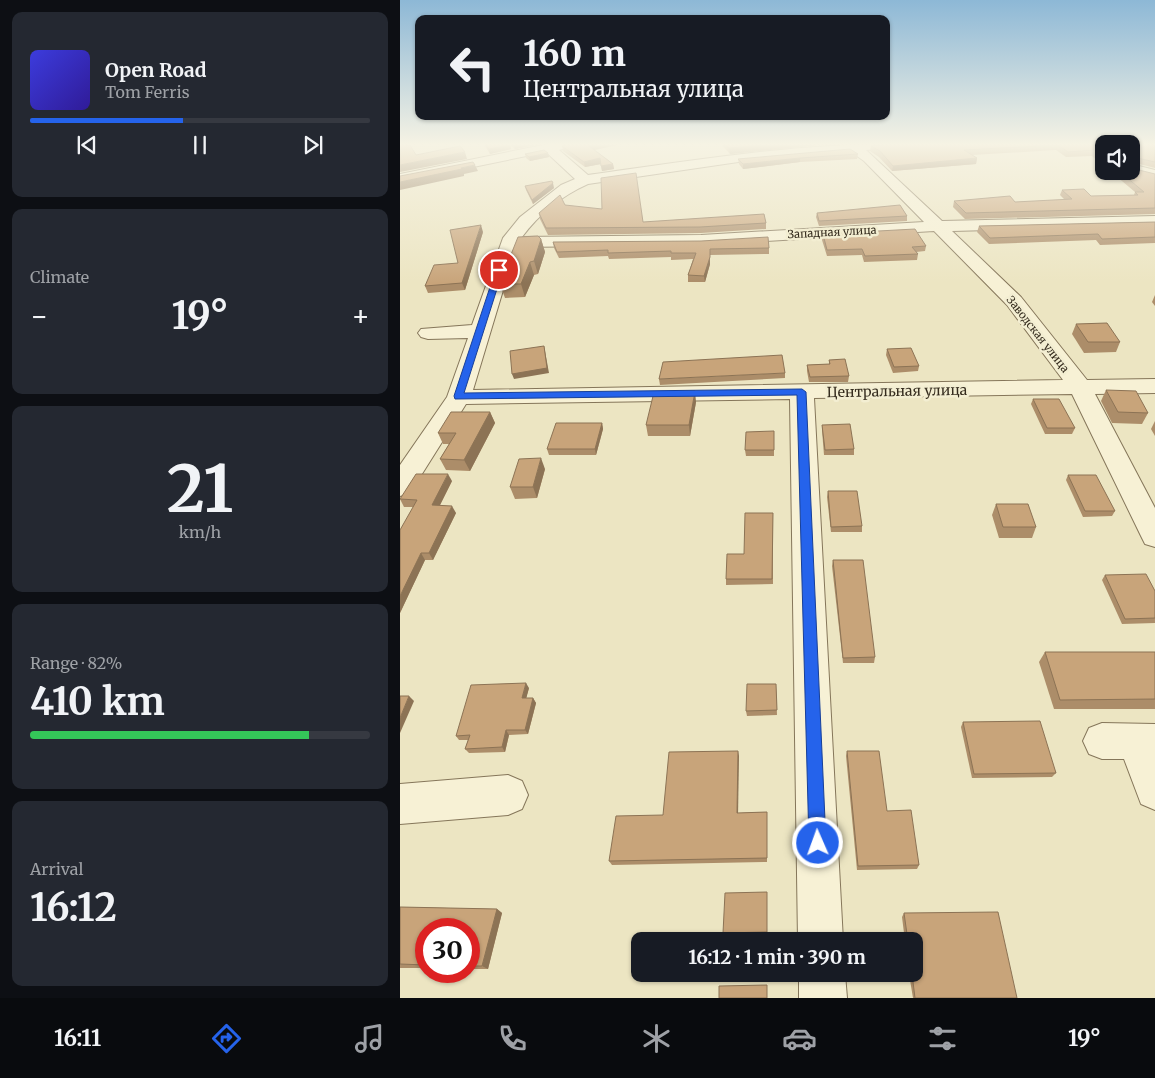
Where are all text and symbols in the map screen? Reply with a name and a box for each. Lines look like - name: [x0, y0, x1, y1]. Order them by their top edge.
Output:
- text: 160 m: [523, 32, 626, 76]
- icon: left: [440, 35, 505, 100]
- text: Open Road: [105, 58, 207, 82]
- text: Центральная улица: [523, 75, 744, 103]
- text: Tom Ferris: [105, 82, 190, 102]
- icon: previous: [73, 131, 101, 159]
- icon: pause: [186, 131, 214, 159]
- icon: next: [299, 131, 327, 159]
- map controls: [1095, 135, 1140, 180]
- button: sound: [1095, 135, 1140, 180]
- street label: Западная улица: [787, 223, 877, 241]
- pin: [478, 249, 520, 291]
- icon: arrive: [485, 256, 513, 284]
- text: Climate: [30, 267, 89, 287]
- text: 19°: [172, 292, 229, 339]
- street label: Заводская улица: [1004, 293, 1072, 375]
- text: −: [30, 298, 49, 334]
- text: +: [351, 298, 370, 334]
- street label: Центральная улица: [827, 381, 968, 401]
- text: 21: [167, 448, 233, 530]
- text: km/h: [179, 522, 221, 542]
- text: Range · 82%: [30, 653, 122, 673]
- text: 410 km: [30, 678, 165, 725]
- position arrow: [791, 816, 843, 868]
- text: Arrival: [30, 859, 83, 879]
- text: 16:12: [30, 884, 117, 931]
- speed limit sign: 30: [415, 918, 480, 983]
- text: 16:12 · 1 min · 390 m: [688, 945, 866, 969]
- icon: directions: [209, 1021, 244, 1056]
- icon: music: [352, 1021, 387, 1056]
- icon: phone: [495, 1021, 530, 1056]
- icon: climate: [639, 1021, 674, 1056]
- icon: car: [782, 1021, 817, 1056]
- icon: filters: [925, 1021, 960, 1056]
- text: 16:11: [54, 1024, 101, 1052]
- text: 19°: [1068, 1024, 1101, 1052]

